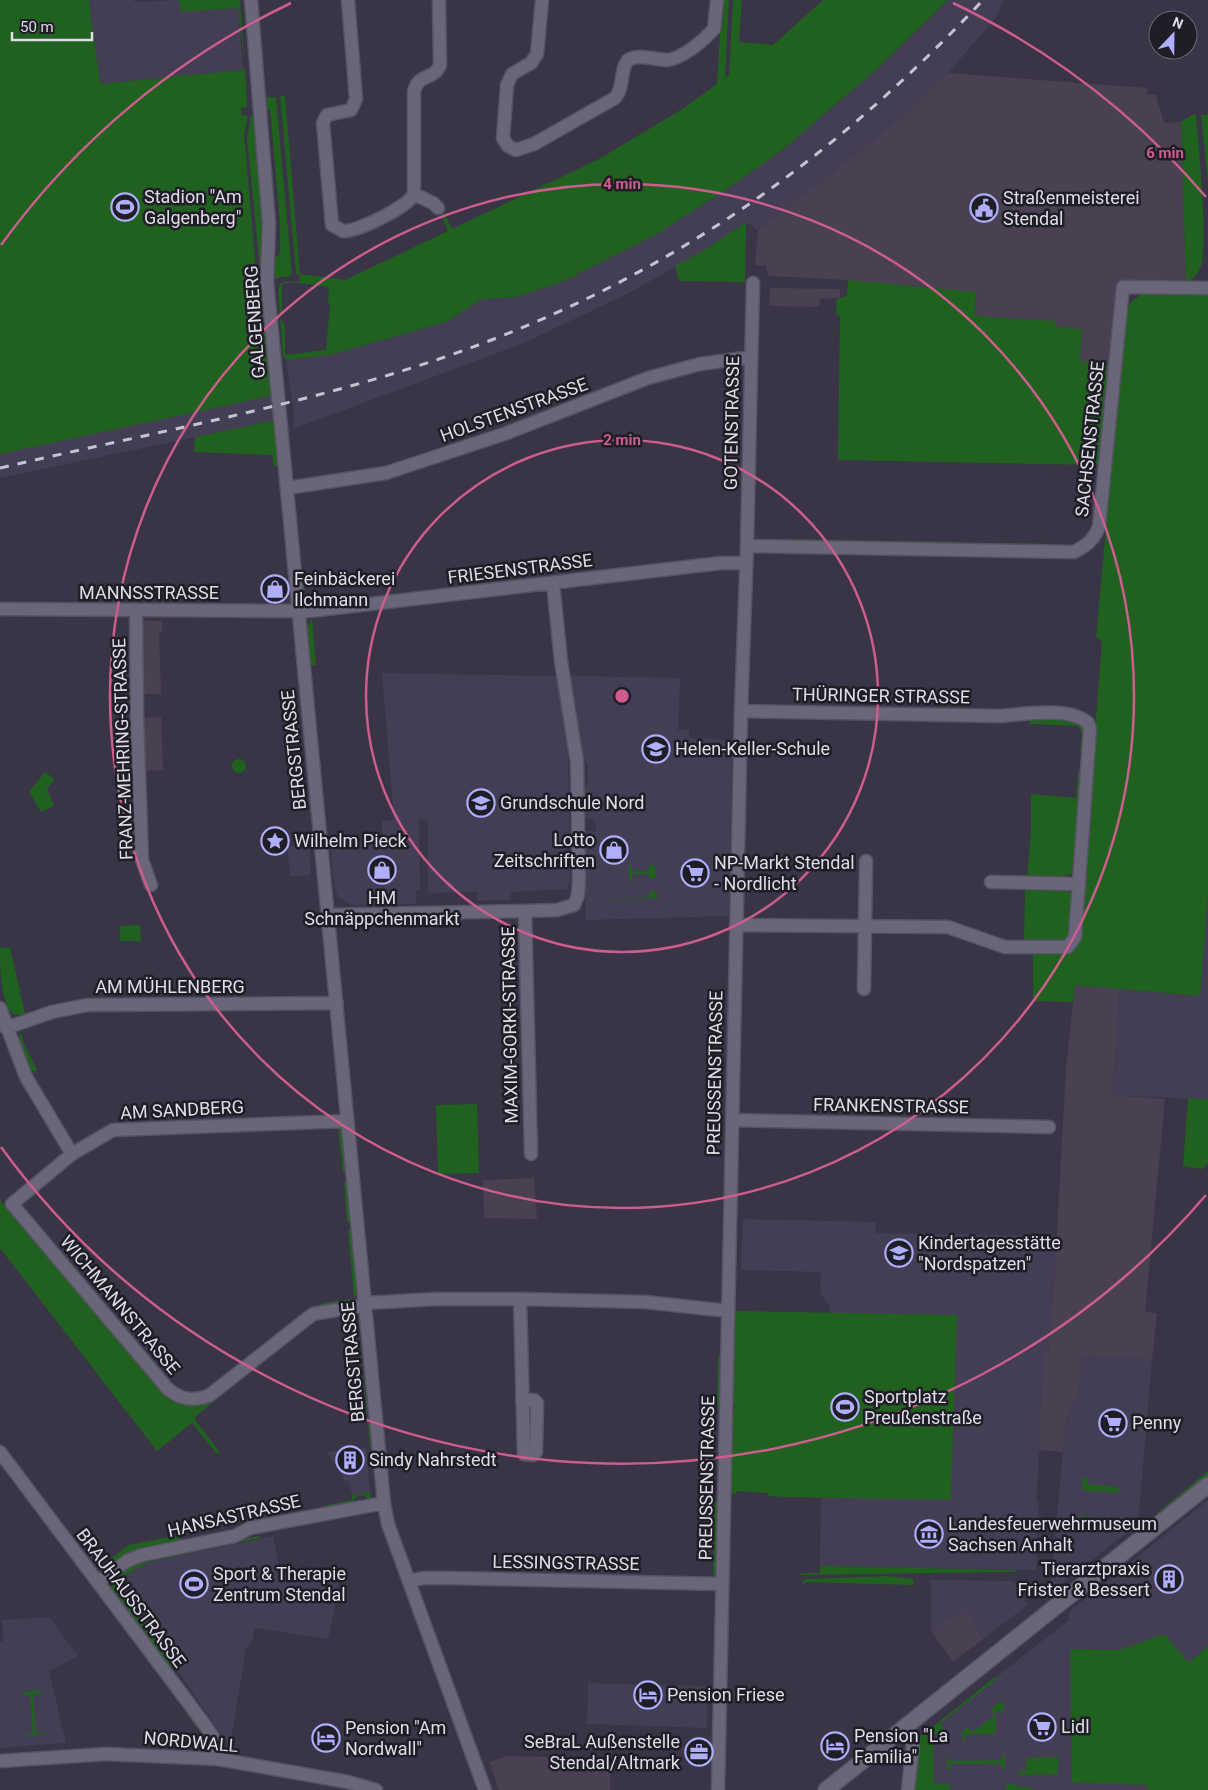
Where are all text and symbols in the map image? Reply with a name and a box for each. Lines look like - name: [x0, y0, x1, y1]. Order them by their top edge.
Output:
- scale bar: [12, 10, 92, 42]
- north arrow: [1148, 10, 1198, 60]
- text: N: [1170, 14, 1185, 32]
- text: 50 m: [20, 18, 54, 36]
- text: 6 min: [1146, 144, 1184, 162]
- text: 4 min: [603, 175, 641, 193]
- place label: Stadion "Am Galgenberg": [144, 186, 242, 228]
- place label: Straßenmeisterei Stendal: [1003, 187, 1140, 229]
- sports icon: Stadion "Am Galgenberg": [110, 192, 140, 222]
- public building icon: Straßenmeisterei Stendal: [969, 193, 999, 223]
- street label: GALGENBERG: [240, 265, 269, 379]
- street label: GOTENSTRASSE: [720, 356, 743, 490]
- street label: SACHSENSTRASSE: [1071, 360, 1108, 518]
- street label: HOLSTENSTRASSE: [437, 373, 590, 446]
- text: 2 min: [603, 431, 641, 449]
- street label: FRIESENSTRASSE: [446, 549, 594, 588]
- place label: Feinbäckerei Ilchmann: [294, 568, 395, 610]
- shop icon: Feinbäckerei Ilchmann: [260, 574, 290, 604]
- street label: MANNSSTRASSE: [79, 582, 219, 603]
- street label: FRANZ-MEHRING-STRASSE: [108, 638, 137, 860]
- street label: THÜRINGER STRASSE: [792, 683, 970, 708]
- centre of rings: [613, 687, 631, 705]
- street label: BERGSTRASSE: [277, 689, 310, 811]
- school or university icon: Helen-Keller-Schule: [641, 734, 671, 764]
- place label: Helen-Keller-Schule: [675, 738, 830, 759]
- school or university icon: Grundschule Nord: [466, 788, 496, 818]
- place label: Grundschule Nord: [500, 792, 645, 813]
- place icon: Wilhelm Pieck: [260, 826, 290, 856]
- place label: Lotto Zeitschriften: [494, 829, 595, 871]
- place label: Wilhelm Pieck: [294, 830, 408, 851]
- shop icon: Lotto Zeitschriften: [599, 835, 629, 865]
- place label: NP-Markt Stendal - Nordlicht: [714, 852, 855, 894]
- shop icon: HM Schnäppchenmarkt: [367, 855, 397, 885]
- supermarket icon: NP-Markt Stendal - Nordlicht: [680, 858, 710, 888]
- place label: HM Schnäppchenmarkt: [304, 887, 460, 929]
- street label: MAXIM-GORKI-STRASSE: [497, 926, 522, 1124]
- street label: AM MÜHLENBERG: [95, 976, 245, 997]
- street label: PREUSSENSTRASSE: [703, 990, 726, 1155]
- street label: FRANKENSTRASSE: [813, 1094, 969, 1117]
- street label: AM SANDBERG: [120, 1096, 244, 1123]
- street label: WICHMANNSTRASSE: [56, 1231, 185, 1378]
- place label: Kindertagesstätte "Nordspatzen": [918, 1232, 1061, 1274]
- school or university icon: Kindertagesstätte "Nordspatzen": [884, 1238, 914, 1268]
- street label: BERGSTRASSE: [337, 1301, 368, 1423]
- place label: Sportplatz Preußenstraße: [864, 1386, 982, 1428]
- sports icon: Sportplatz Preußenstraße: [830, 1392, 860, 1422]
- street label: PREUSSENSTRASSE: [695, 1395, 718, 1560]
- supermarket icon: Penny: [1098, 1408, 1128, 1438]
- place label: Penny: [1132, 1412, 1182, 1433]
- building icon: Sindy Nahrstedt: [335, 1445, 365, 1475]
- place label: Sindy Nahrstedt: [369, 1449, 497, 1470]
- street label: HANSASTRASSE: [165, 1490, 302, 1541]
- place label: Landesfeuerwehrmuseum Sachsen Anhalt: [948, 1513, 1157, 1555]
- museum icon: Landesfeuerwehrmuseum Sachsen Anhalt: [914, 1519, 944, 1549]
- street label: BRAUHAUSSTRASSE: [72, 1524, 190, 1671]
- street label: LESSINGSTRASSE: [492, 1551, 640, 1574]
- place label: Tierarztpraxis Frister & Bessert: [1018, 1558, 1150, 1600]
- place label: Sport & Therapie Zentrum Stendal: [213, 1563, 346, 1605]
- building icon: Tierarztpraxis Frister & Bessert: [1154, 1564, 1184, 1594]
- sports icon: Sport & Therapie Zentrum Stendal: [179, 1569, 209, 1599]
- hotel icon: Pension Friese: [633, 1680, 663, 1710]
- place label: Pension Friese: [667, 1684, 785, 1705]
- supermarket icon: Lidl: [1027, 1712, 1057, 1742]
- place label: Lidl: [1061, 1716, 1090, 1737]
- place label: Pension "Am Nordwall": [345, 1717, 446, 1759]
- hotel icon: Pension "Am Nordwall": [311, 1723, 341, 1753]
- place label: Pension "La Familia": [854, 1725, 948, 1767]
- street label: NORDWALL: [143, 1727, 240, 1756]
- place label: SeBraL Außenstelle Stendal/Altmark: [524, 1731, 681, 1773]
- hotel icon: Pension "La Familia": [820, 1731, 850, 1761]
- office icon: SeBraL Außenstelle Stendal/Altmark: [684, 1737, 714, 1767]

